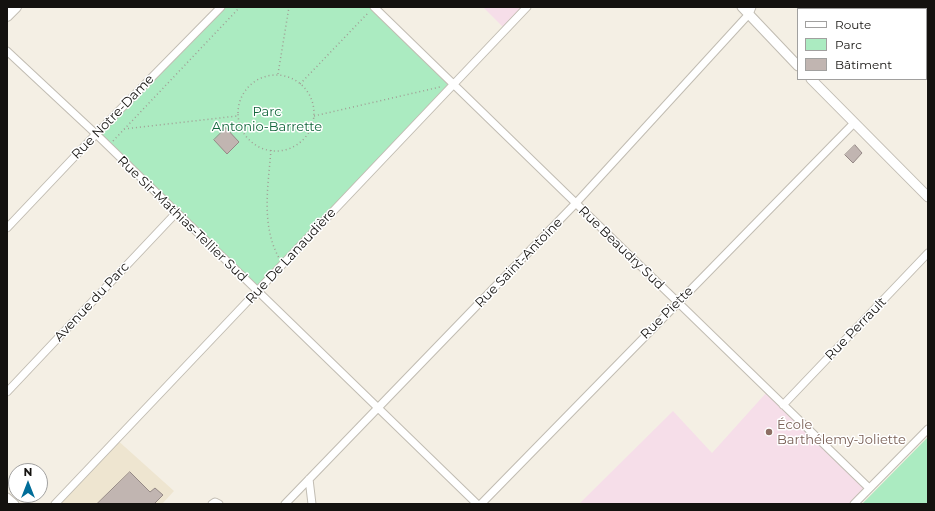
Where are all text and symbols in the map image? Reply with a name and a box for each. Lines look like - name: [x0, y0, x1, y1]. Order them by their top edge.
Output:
- legend: [797, 8, 927, 80]
- text: Route: [835, 17, 871, 32]
- text: Parc: [835, 37, 862, 52]
- text: Bâtiment: [835, 57, 892, 72]
- street label: Rue Notre-Dame: [69, 72, 157, 162]
- park label: Parc Antonio-Barrette: [212, 104, 322, 135]
- street label: Rue Sir-Mathias-Tellier Sud: [114, 153, 250, 285]
- street label: Rue Beaudry Sud: [575, 203, 667, 293]
- street label: Rue De Lanaudière: [243, 205, 339, 307]
- street label: Rue Saint-Antoine: [472, 215, 566, 311]
- street label: Avenue du Parc: [51, 259, 133, 345]
- street label: Rue Piette: [637, 283, 697, 343]
- street label: Rue Perrault: [822, 294, 890, 364]
- place label: École Barthélemy-Joliette: [777, 417, 906, 448]
- marker: École Barthélemy-Joliette: [764, 427, 774, 437]
- north arrow: [8, 463, 48, 503]
- text: N: [24, 465, 32, 479]

